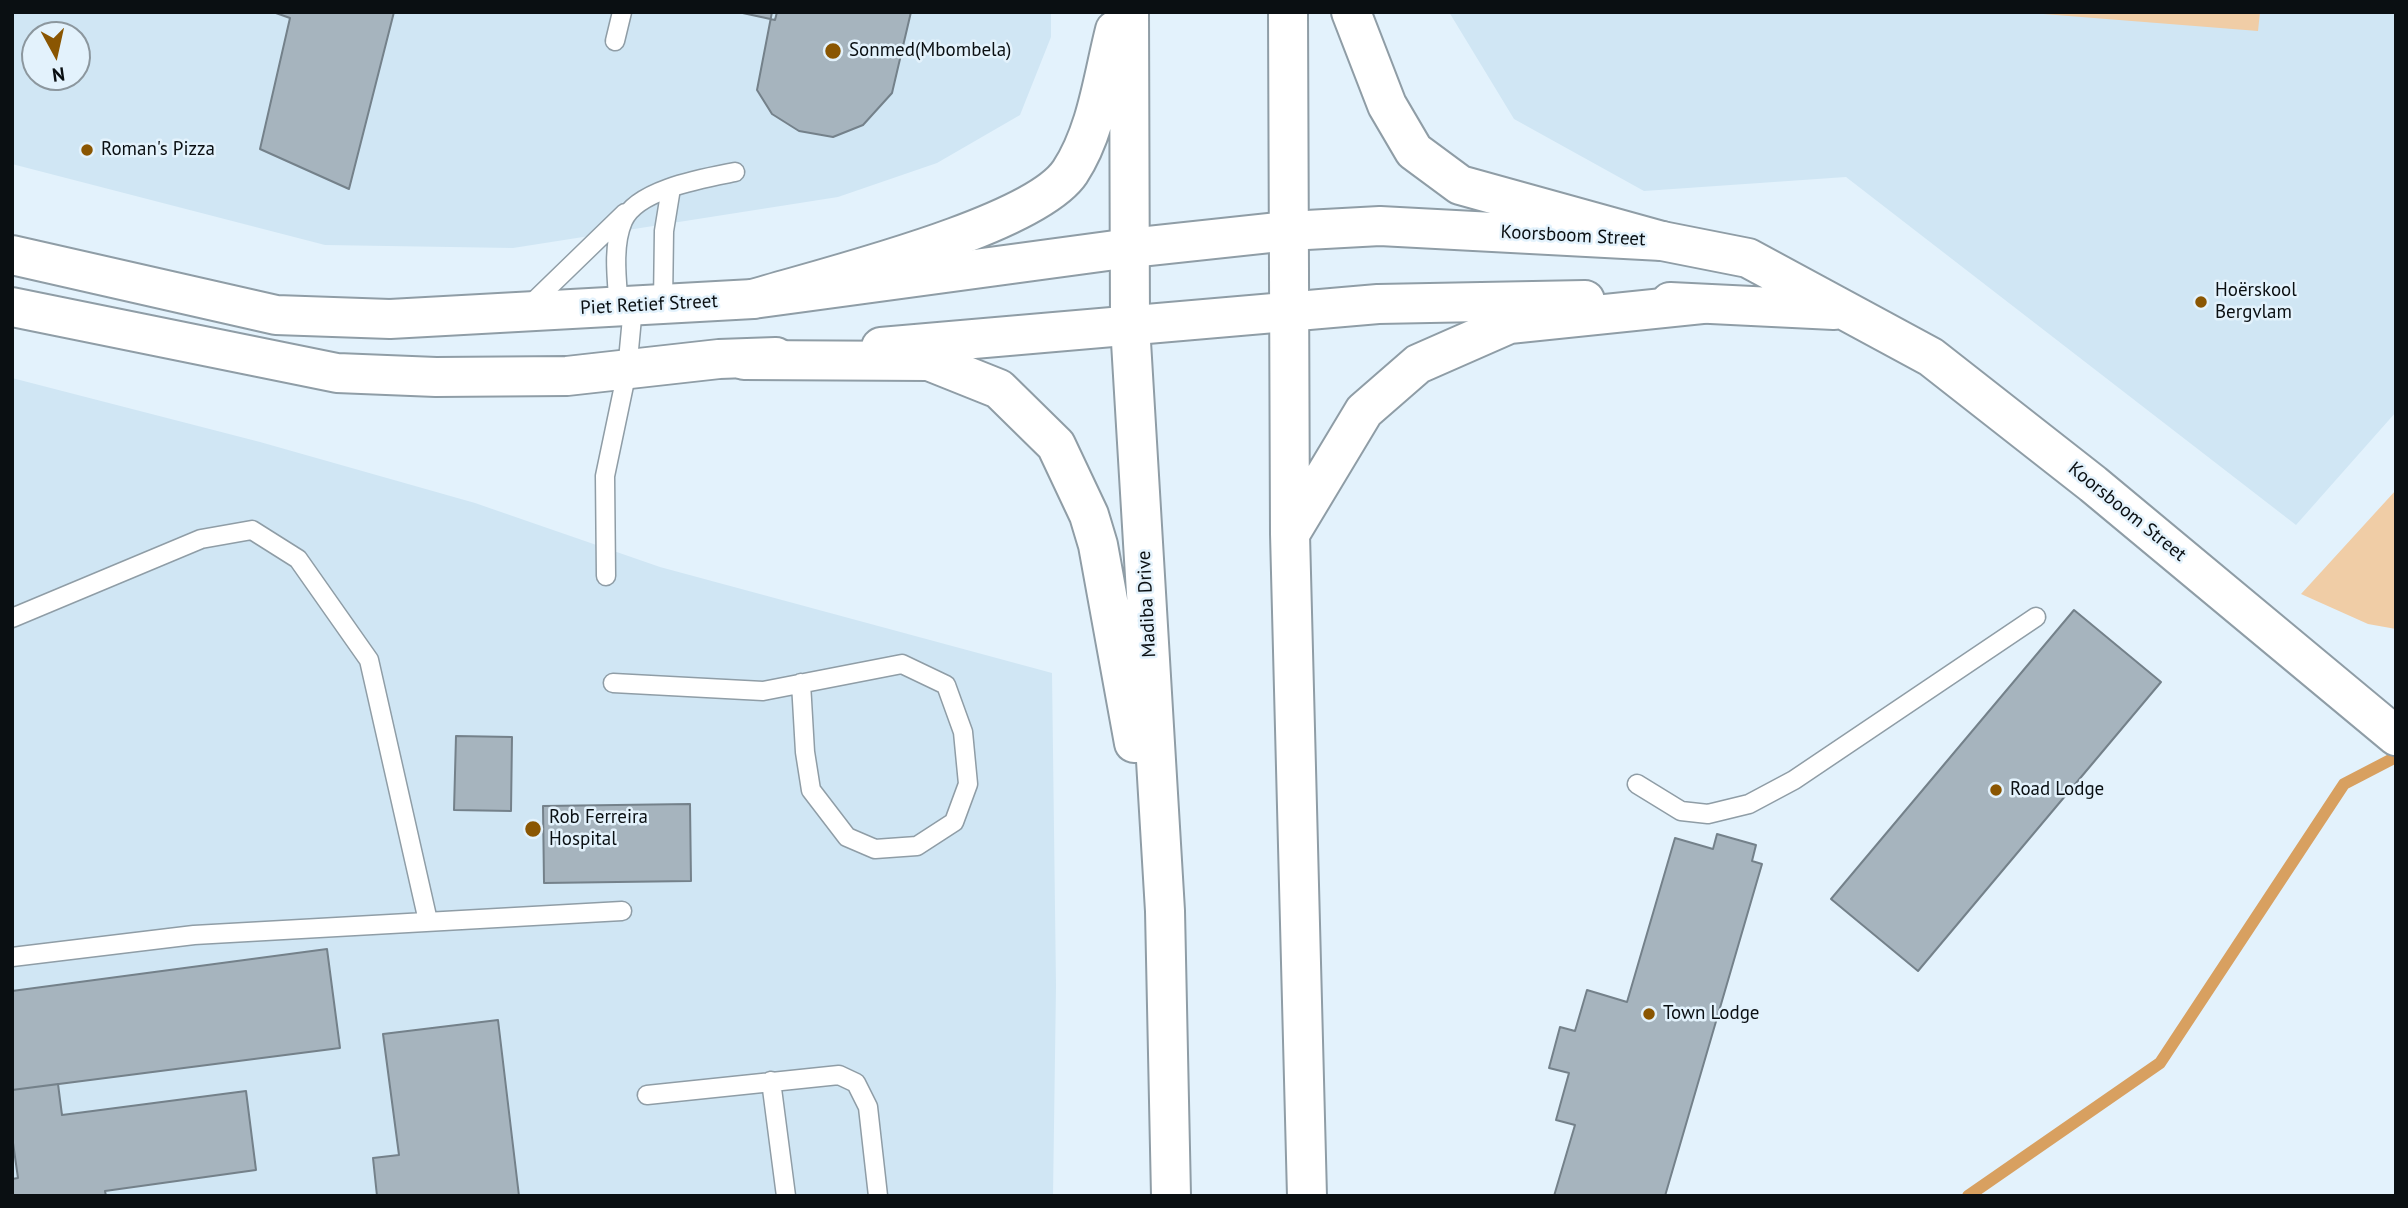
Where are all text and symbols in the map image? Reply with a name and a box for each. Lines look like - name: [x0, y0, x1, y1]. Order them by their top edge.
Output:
- north arrow: [21, 21, 91, 91]
- place label: Sonmed(Mbombela): [849, 40, 1011, 62]
- marker: Sonmed(Mbombela): [823, 41, 843, 61]
- text: N: [51, 62, 67, 88]
- place label: Roman's Pizza: [101, 139, 215, 161]
- marker: Roman's Pizza: [79, 142, 95, 158]
- street label: Koorsboom Street: [1500, 221, 1646, 251]
- place label: Hoërskool Bergvlam: [2215, 280, 2297, 324]
- street label: Piet Retief Street: [580, 290, 718, 320]
- marker: Hoërskool Bergvlam: [2193, 294, 2209, 310]
- street label: Koorsboom Street: [2063, 457, 2191, 567]
- street label: Madiba Drive: [1133, 550, 1161, 658]
- place label: Road Lodge: [2010, 779, 2104, 801]
- marker: Road Lodge: [1988, 782, 2004, 798]
- place label: Rob Ferreira Hospital: [549, 807, 648, 851]
- marker: Rob Ferreira Hospital: [523, 819, 543, 839]
- place label: Town Lodge: [1663, 1003, 1759, 1025]
- marker: Town Lodge: [1641, 1006, 1657, 1022]

